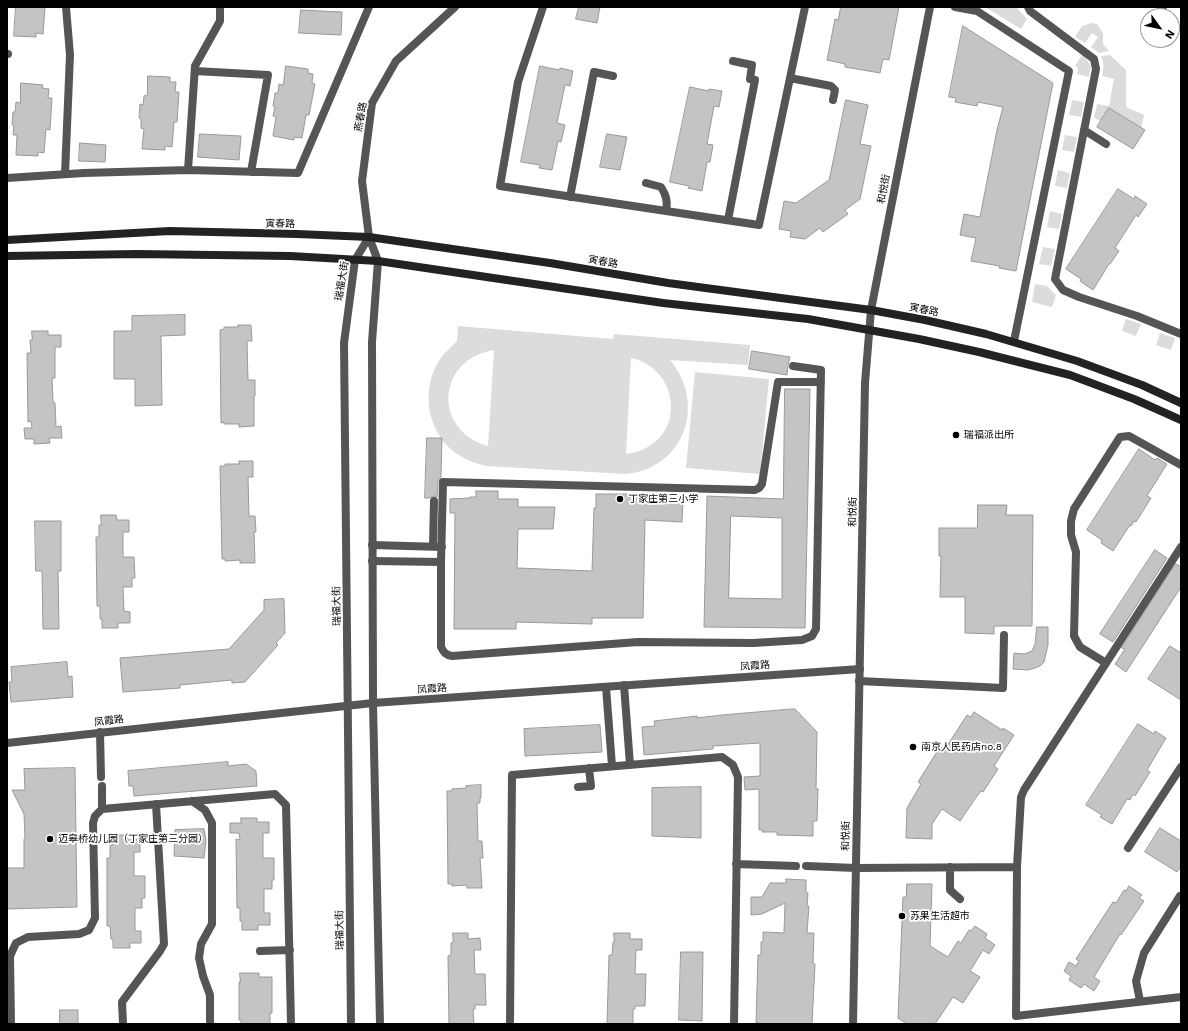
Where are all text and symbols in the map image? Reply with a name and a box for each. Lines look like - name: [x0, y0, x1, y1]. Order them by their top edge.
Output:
- north arrow: [1140, 8, 1180, 48]
- text: N: [1162, 27, 1177, 41]
- street label: 燕春路: [352, 101, 370, 133]
- street label: 和悦街: [875, 173, 893, 205]
- street label: 寅春路: [265, 218, 295, 230]
- street label: 寅春路: [587, 253, 619, 271]
- street label: 瑞福大街: [333, 260, 351, 302]
- street label: 寅春路: [908, 301, 940, 319]
- place label: 瑞福派出所: [964, 429, 1014, 441]
- marker: 瑞福派出所: [951, 430, 961, 440]
- place label: 丁家庄第三小学: [628, 493, 698, 505]
- marker: 丁家庄第三小学: [615, 494, 625, 504]
- street label: 和悦街: [847, 497, 859, 527]
- street label: 瑞福大街: [331, 586, 343, 626]
- street label: 凤霞路: [740, 659, 770, 673]
- street label: 凤霞路: [417, 682, 447, 696]
- street label: 凤霞路: [93, 713, 125, 729]
- place label: 南京人民药店no.8: [921, 741, 1002, 753]
- marker: 南京人民药店no.8: [908, 742, 918, 752]
- street label: 和悦街: [840, 821, 852, 851]
- place label: 迈皋桥幼儿园（丁家庄第三分园）: [58, 833, 208, 845]
- marker: 迈皋桥幼儿园（丁家庄第三分园）: [45, 834, 55, 844]
- street label: 瑞福大街: [334, 910, 346, 950]
- place label: 苏果生活超市: [910, 910, 970, 922]
- marker: 苏果生活超市: [897, 911, 907, 921]

